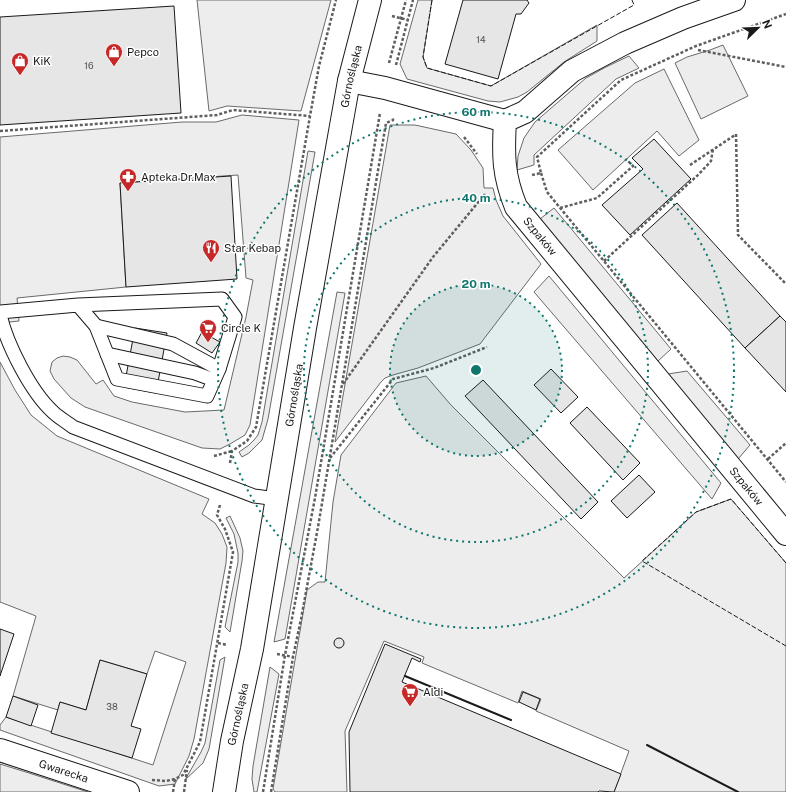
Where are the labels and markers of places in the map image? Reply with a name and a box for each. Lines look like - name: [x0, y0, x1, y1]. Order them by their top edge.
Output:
- shop icon: Pepco: [104, 42, 124, 67]
- place label: Pepco: [127, 46, 159, 58]
- shop icon: KiK: [10, 51, 30, 76]
- place label: KiK: [33, 55, 51, 67]
- pharmacy icon: Apteka Dr.Max: [118, 167, 138, 192]
- place label: Apteka Dr.Max: [141, 171, 216, 183]
- restaurant icon: Star Kebap: [201, 238, 221, 263]
- place label: Star Kebap: [224, 242, 281, 254]
- supermarket icon: Circle K: [198, 318, 218, 343]
- place label: Circle K: [221, 322, 261, 334]
- centre of rings: [469, 363, 483, 377]
- supermarket icon: Aldi: [400, 682, 420, 707]
- place label: Aldi: [423, 686, 443, 698]

